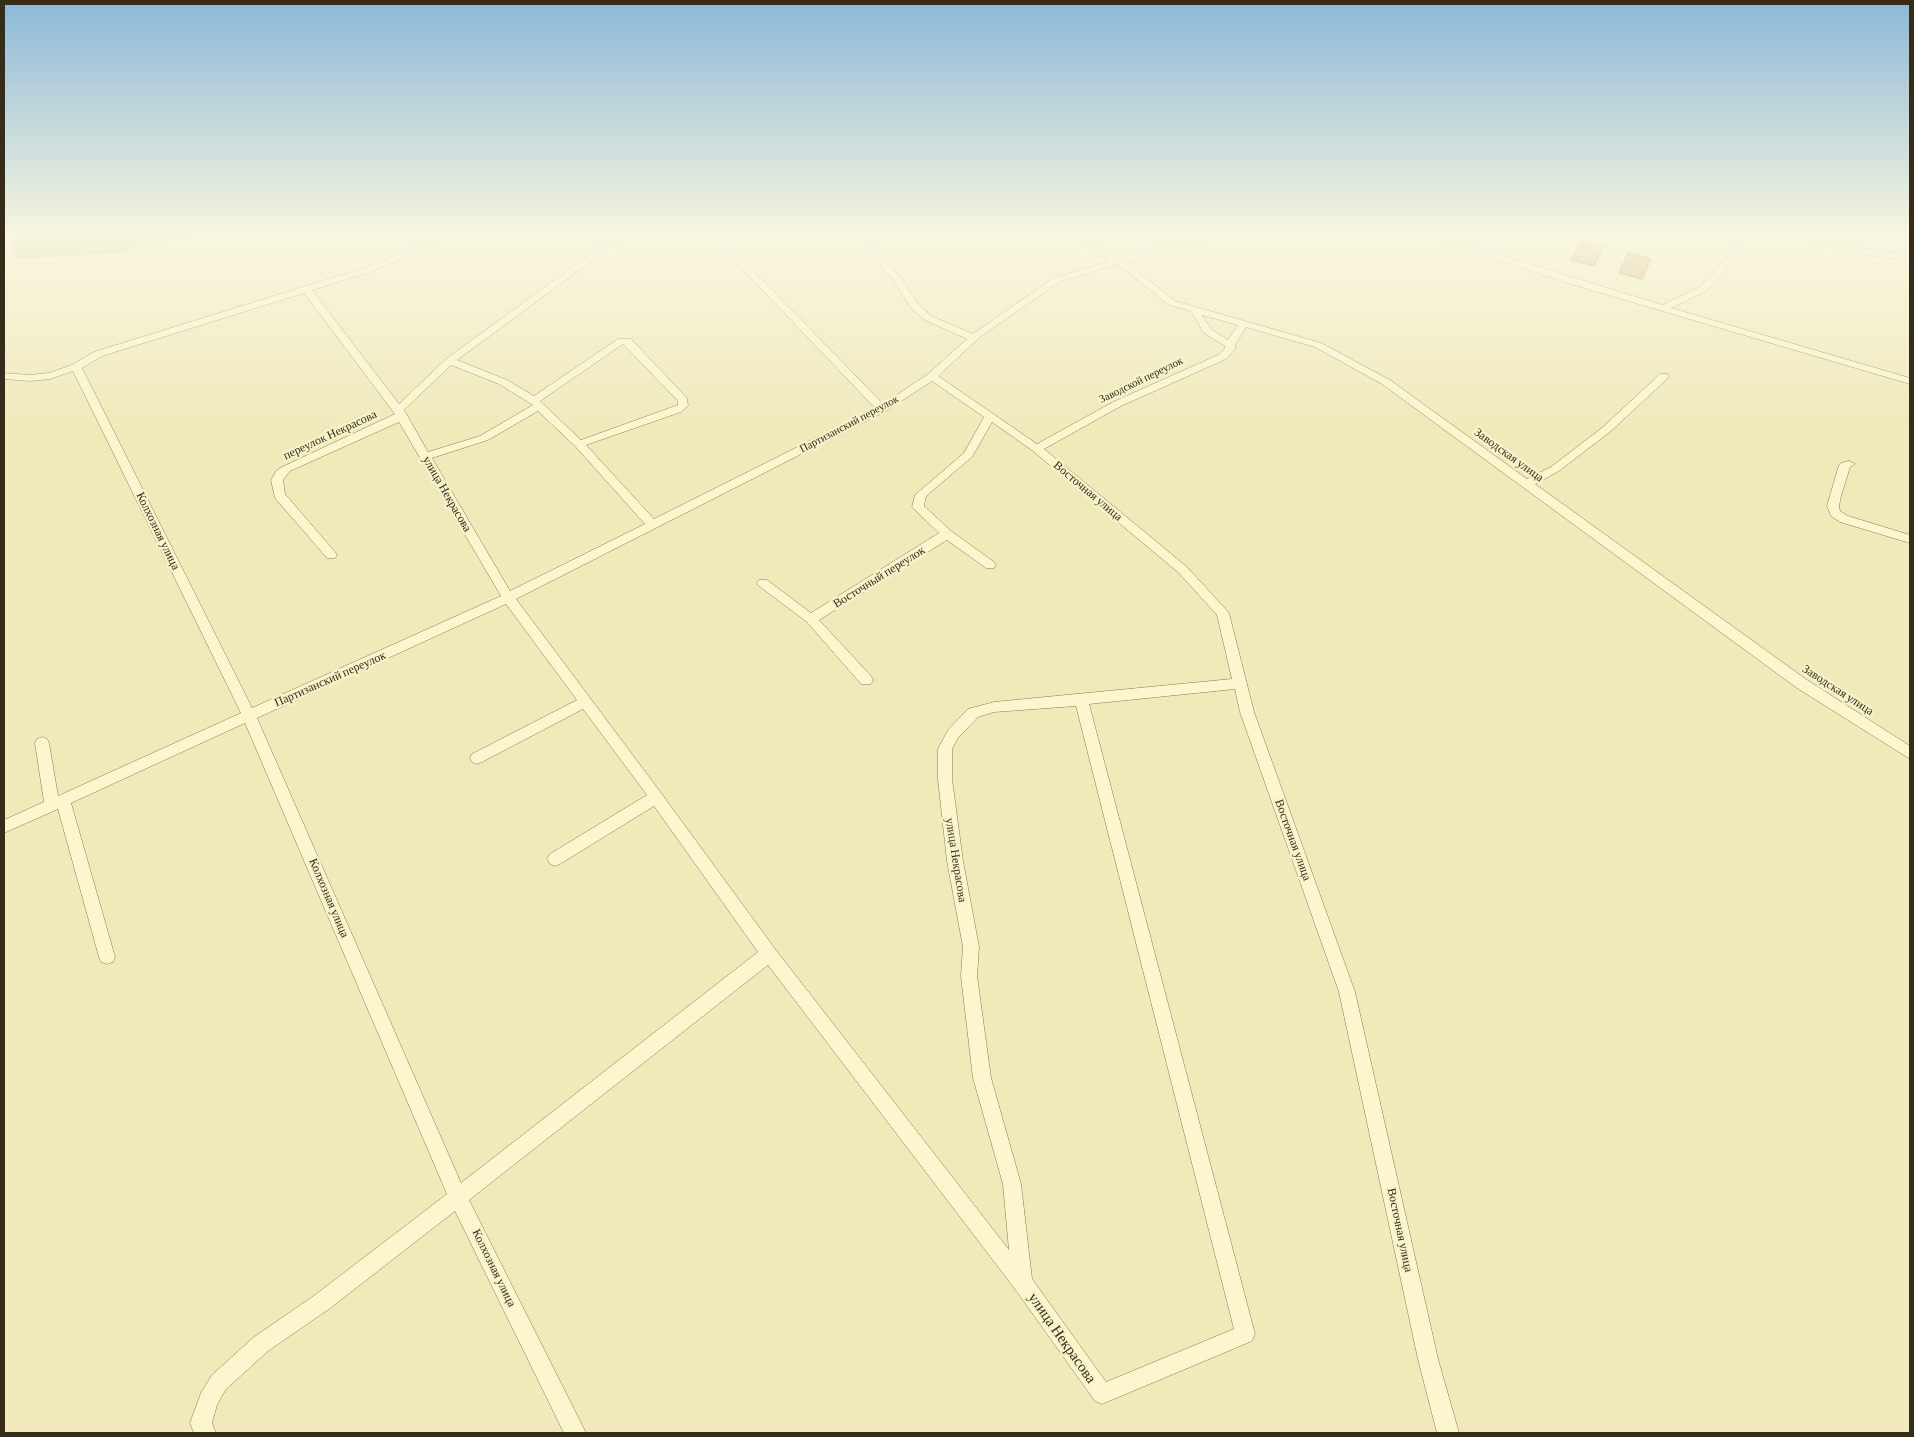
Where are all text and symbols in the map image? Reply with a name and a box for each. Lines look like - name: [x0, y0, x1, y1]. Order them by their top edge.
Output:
- street label: Заводской переулок: [1097, 354, 1185, 406]
- street label: Партизанский переулок: [797, 392, 901, 456]
- street label: переулок Некрасова: [281, 407, 379, 463]
- street label: Заводская улица: [1471, 425, 1547, 485]
- street label: улица Некрасова: [419, 454, 475, 534]
- street label: Восточная улица: [1051, 458, 1125, 524]
- street label: Колхозная улица: [133, 490, 183, 572]
- street label: Восточный переулок: [830, 543, 928, 611]
- street label: Партизанский переулок: [272, 648, 388, 710]
- street label: Заводская улица: [1800, 662, 1876, 718]
- street label: Восточная улица: [1272, 797, 1314, 883]
- street label: улица Некрасова: [942, 817, 970, 903]
- street label: Колхозная улица: [306, 856, 352, 940]
- street label: Восточная улица: [1384, 1187, 1416, 1273]
- street label: Колхозная улица: [469, 1227, 519, 1309]
- street label: улица Некрасова: [1024, 1289, 1100, 1387]

